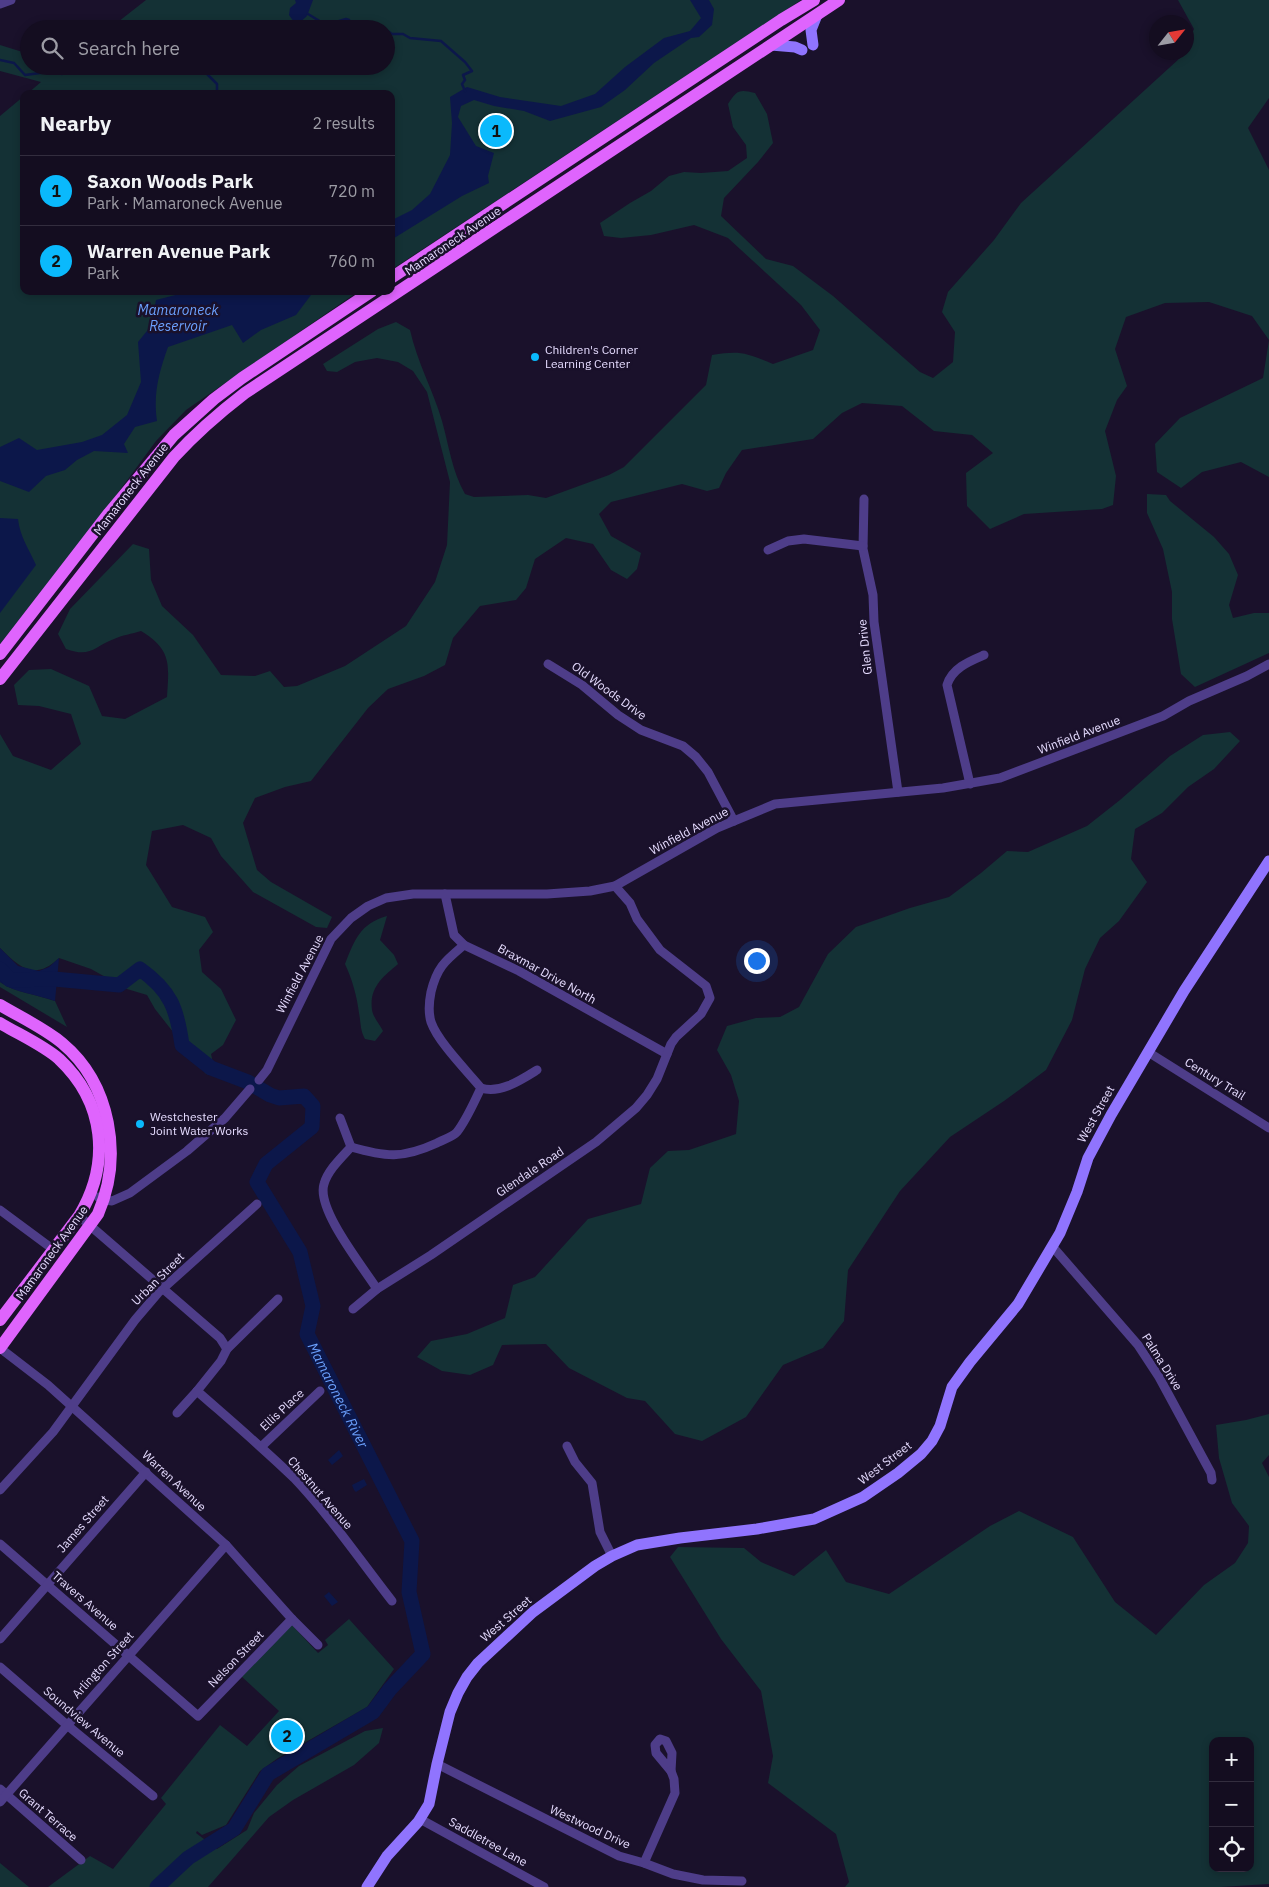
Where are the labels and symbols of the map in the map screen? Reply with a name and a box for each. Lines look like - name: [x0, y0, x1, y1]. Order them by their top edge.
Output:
- north arrow: [1149, 15, 1194, 60]
- pin: 1: [480, 112, 512, 150]
- street label: Mamaroneck Avenue: [402, 203, 504, 278]
- water label: Mamaroneck Reservoir: [137, 301, 219, 335]
- place label: Children's Corner Learning Center: [545, 342, 639, 371]
- marker: Children's Corner Learning Center: [529, 351, 541, 363]
- street label: Mamaroneck Avenue: [90, 439, 171, 538]
- street label: Glen Drive: [854, 618, 875, 676]
- street label: Old Woods Drive: [569, 658, 650, 723]
- street label: Winfield Avenue: [1036, 712, 1123, 757]
- street label: Winfield Avenue: [647, 803, 731, 858]
- street label: Winfield Avenue: [273, 931, 327, 1016]
- street label: Braxmar Drive North: [495, 940, 599, 1007]
- your location: [744, 948, 770, 974]
- street label: Century Trail: [1182, 1054, 1248, 1103]
- street label: West Street: [1074, 1083, 1117, 1145]
- place label: Westchester Joint Water Works: [150, 1109, 249, 1138]
- marker: Westchester Joint Water Works: [134, 1118, 146, 1130]
- street label: Glendale Road: [493, 1143, 567, 1200]
- street label: Mamaroneck Avenue: [12, 1202, 91, 1303]
- street label: Urban Street: [128, 1249, 187, 1308]
- street label: Palma Drive: [1139, 1330, 1186, 1393]
- water label: Mamaroneck River: [304, 1339, 373, 1452]
- street label: Ellis Place: [257, 1385, 307, 1434]
- street label: West Street: [855, 1438, 914, 1487]
- street label: Warren Avenue: [139, 1447, 210, 1514]
- street label: Chestnut Avenue: [285, 1453, 356, 1532]
- street label: James Street: [54, 1492, 112, 1555]
- street label: Travers Avenue: [49, 1568, 122, 1634]
- street label: West Street: [477, 1592, 534, 1645]
- street label: Nelson Street: [205, 1627, 267, 1690]
- street label: Arlington Street: [69, 1628, 137, 1701]
- street label: Soundview Avenue: [40, 1683, 128, 1760]
- pin: 2: [271, 1717, 303, 1755]
- street label: Grant Terrace: [16, 1785, 81, 1845]
- street label: Westwood Drive: [547, 1801, 633, 1852]
- street label: Saddletree Lane: [446, 1814, 531, 1870]

